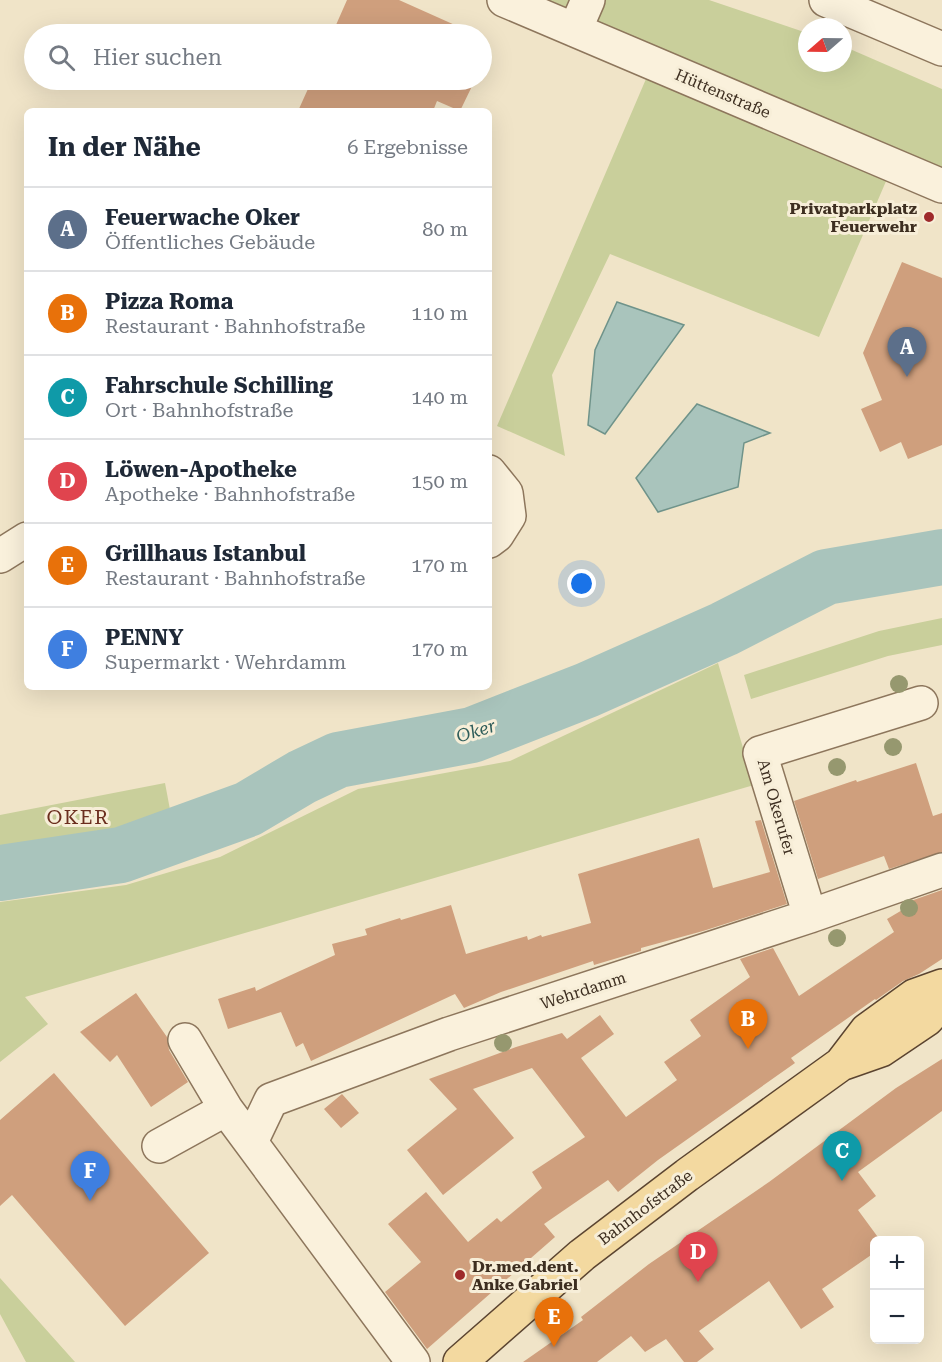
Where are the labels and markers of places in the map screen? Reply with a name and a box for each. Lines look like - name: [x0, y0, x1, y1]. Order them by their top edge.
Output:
- place label: Privatparkplatz Feuerwehr: [790, 199, 917, 236]
- marker: Privatparkplatz Feuerwehr: [922, 210, 936, 224]
- pin: A: [888, 328, 926, 377]
- pin: B: [728, 1000, 768, 1049]
- pin: C: [822, 1132, 862, 1181]
- pin: F: [70, 1152, 110, 1201]
- pin: D: [678, 1232, 718, 1282]
- place label: Dr.med.dent. Anke Gabriel: [472, 1257, 579, 1294]
- marker: Dr.med.dent. Anke Gabriel: [453, 1268, 467, 1282]
- pin: E: [534, 1298, 574, 1347]

